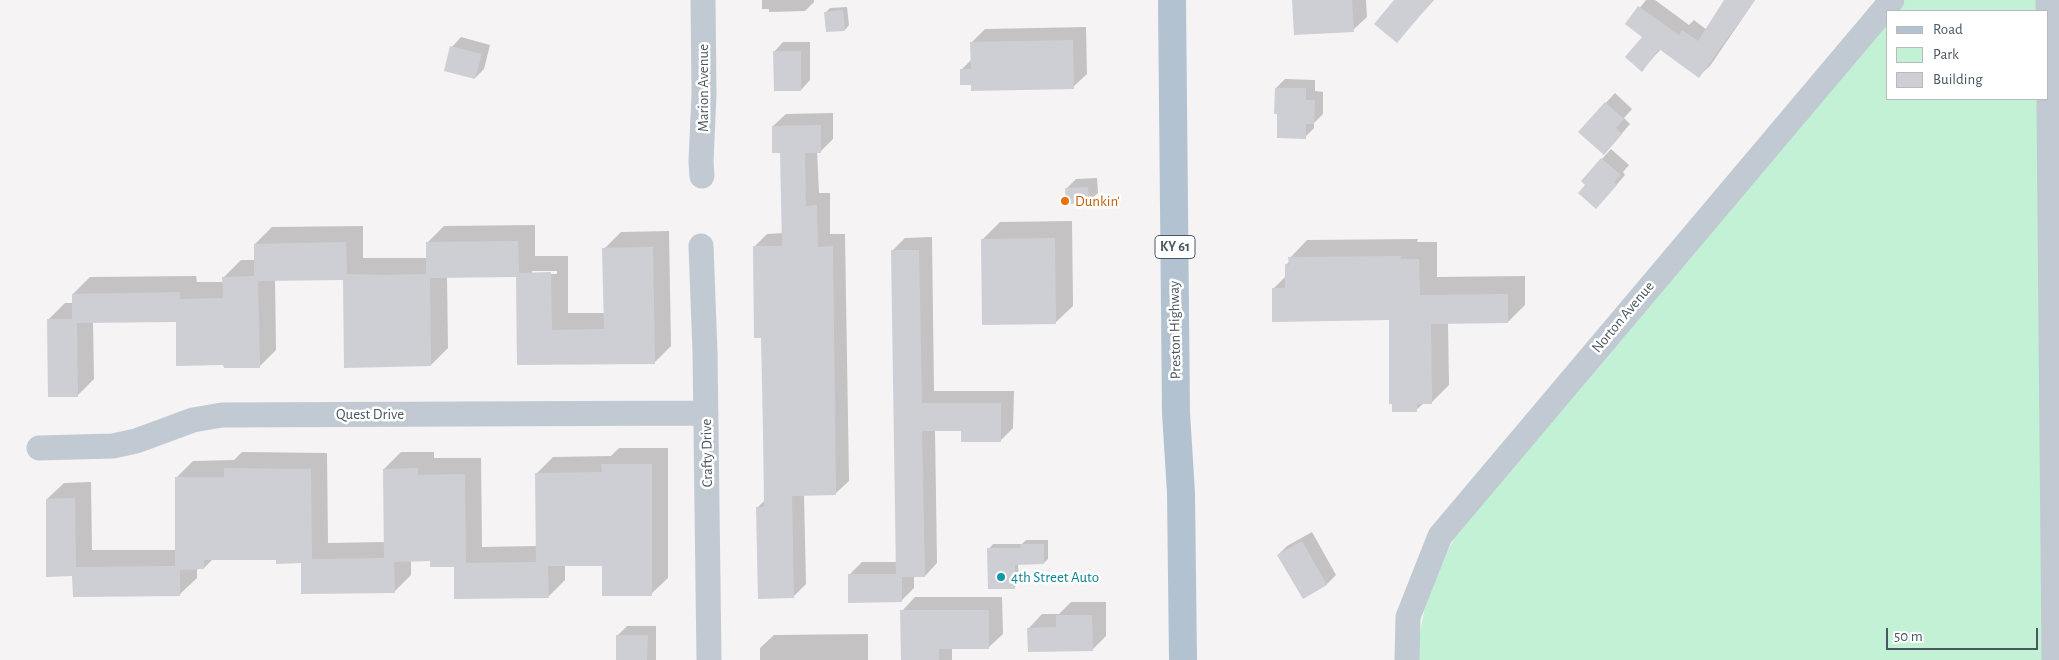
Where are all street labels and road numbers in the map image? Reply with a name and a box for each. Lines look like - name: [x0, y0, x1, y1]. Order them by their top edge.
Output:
- street label: Marion Avenue: [694, 44, 712, 132]
- road number: KY 61: [1155, 236, 1195, 258]
- street label: Norton Avenue: [1588, 278, 1658, 356]
- street label: Preston Highway: [1165, 281, 1185, 379]
- street label: Quest Drive: [336, 405, 404, 423]
- street label: Crafty Drive: [697, 419, 717, 487]

